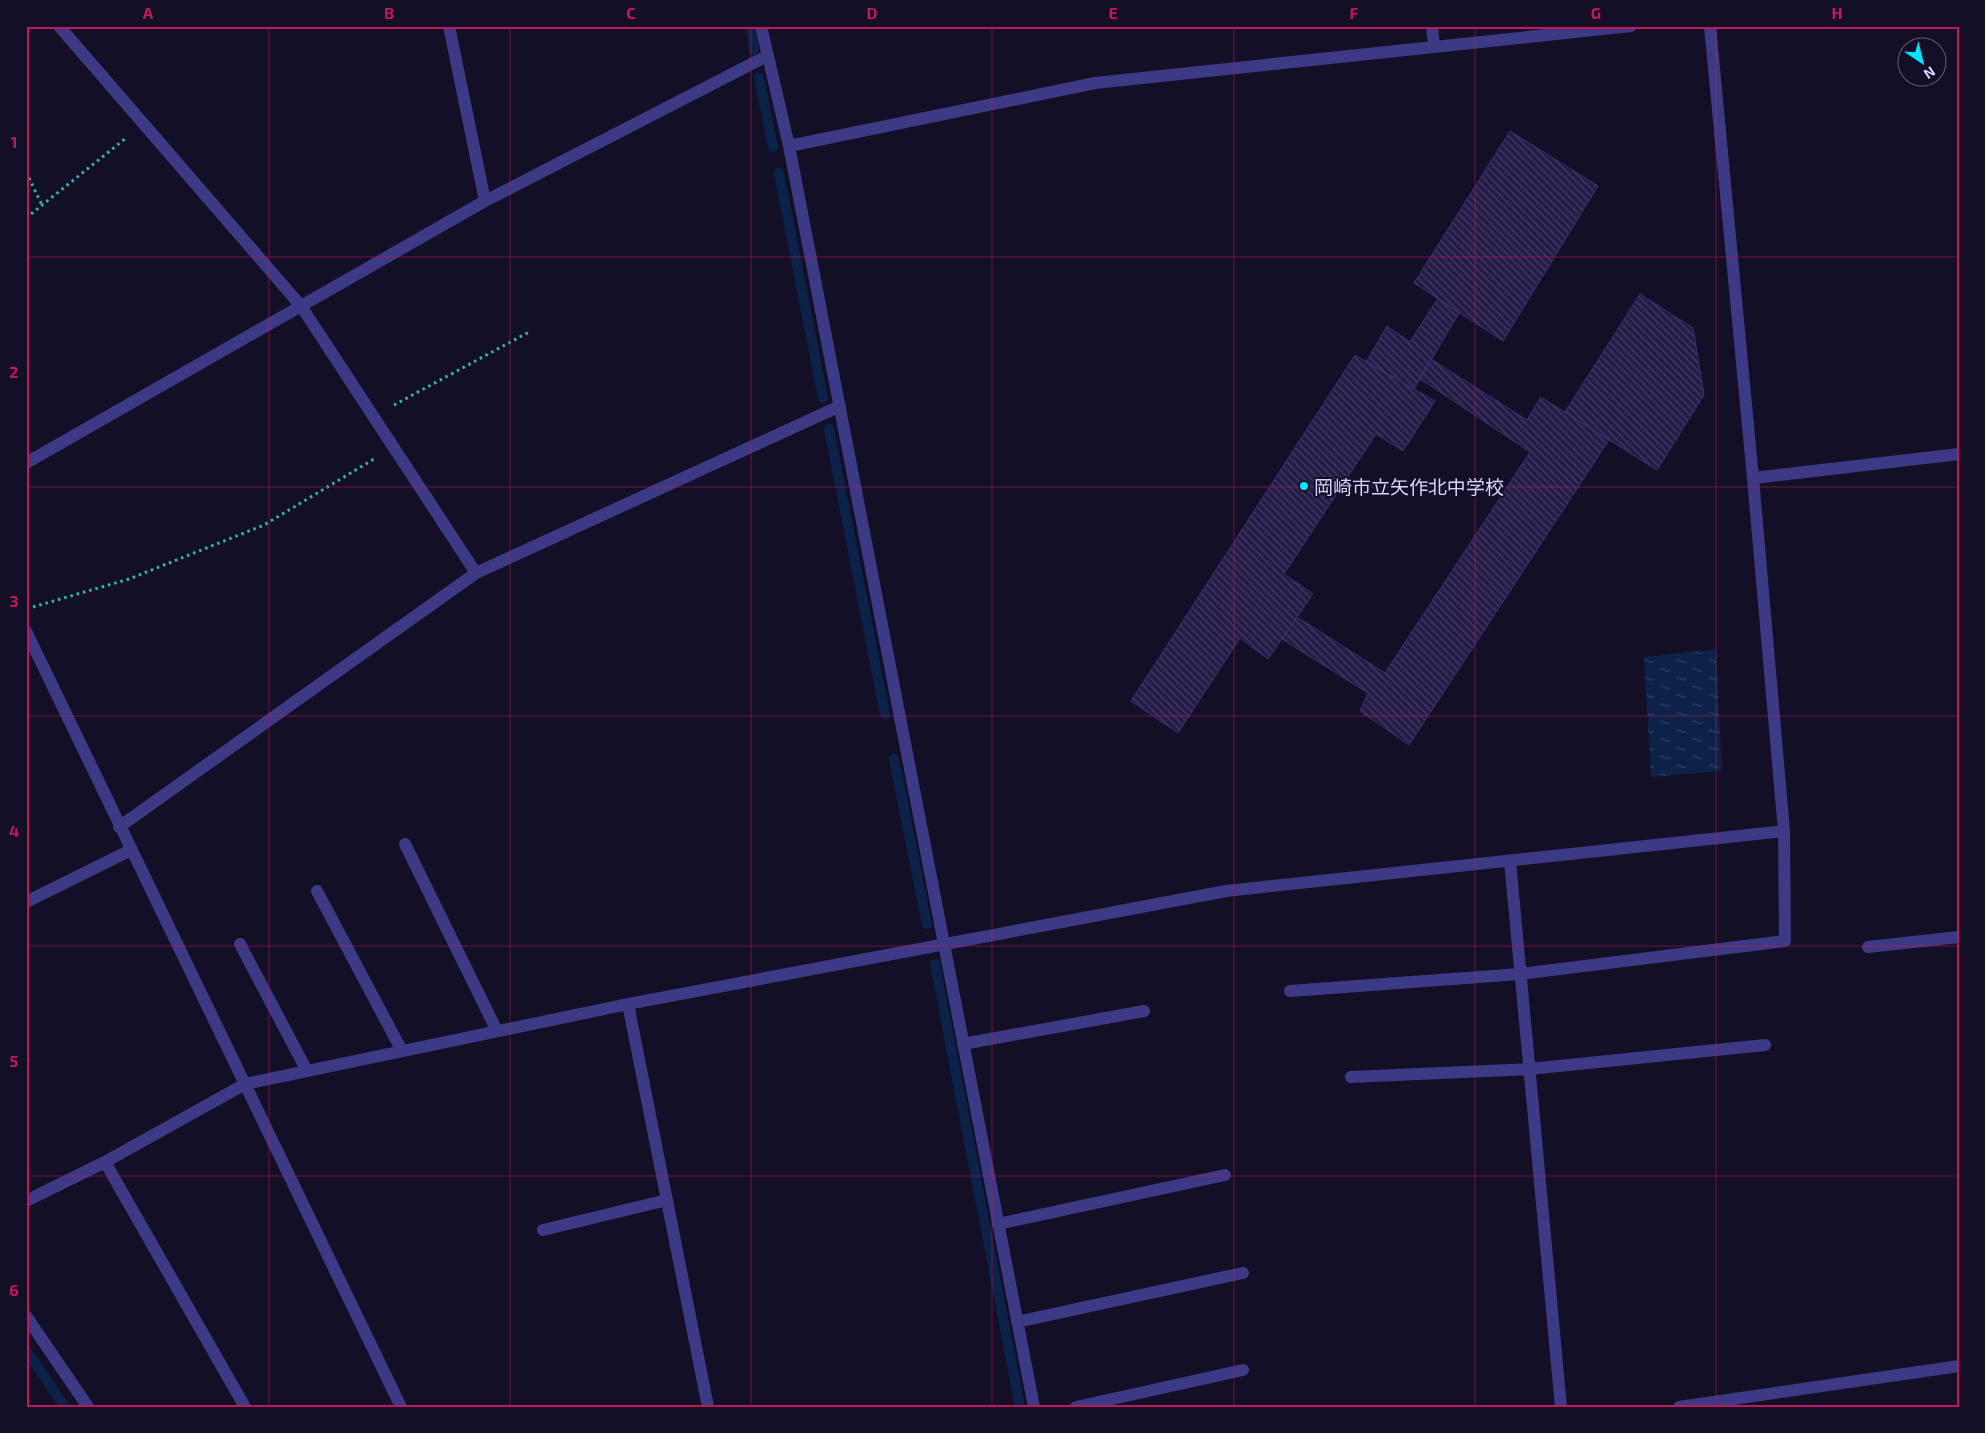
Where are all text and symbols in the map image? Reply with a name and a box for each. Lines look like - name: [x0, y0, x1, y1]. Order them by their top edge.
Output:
- text: A: [143, 3, 154, 22]
- text: B: [384, 3, 394, 22]
- text: C: [626, 3, 636, 22]
- text: D: [867, 3, 878, 22]
- text: E: [1108, 3, 1118, 22]
- text: F: [1350, 3, 1359, 22]
- text: G: [1591, 3, 1601, 22]
- text: H: [1831, 3, 1843, 22]
- north arrow: [1898, 38, 1948, 88]
- text: N: [1921, 63, 1939, 83]
- text: 1: [11, 132, 17, 151]
- text: 2: [9, 362, 19, 381]
- place label: 岡崎市立矢作北中学校: [1314, 475, 1504, 498]
- marker: 岡崎市立矢作北中学校: [1298, 480, 1310, 492]
- text: 3: [9, 591, 19, 610]
- text: 4: [9, 821, 19, 840]
- text: 5: [10, 1051, 19, 1070]
- text: 6: [9, 1280, 19, 1299]

